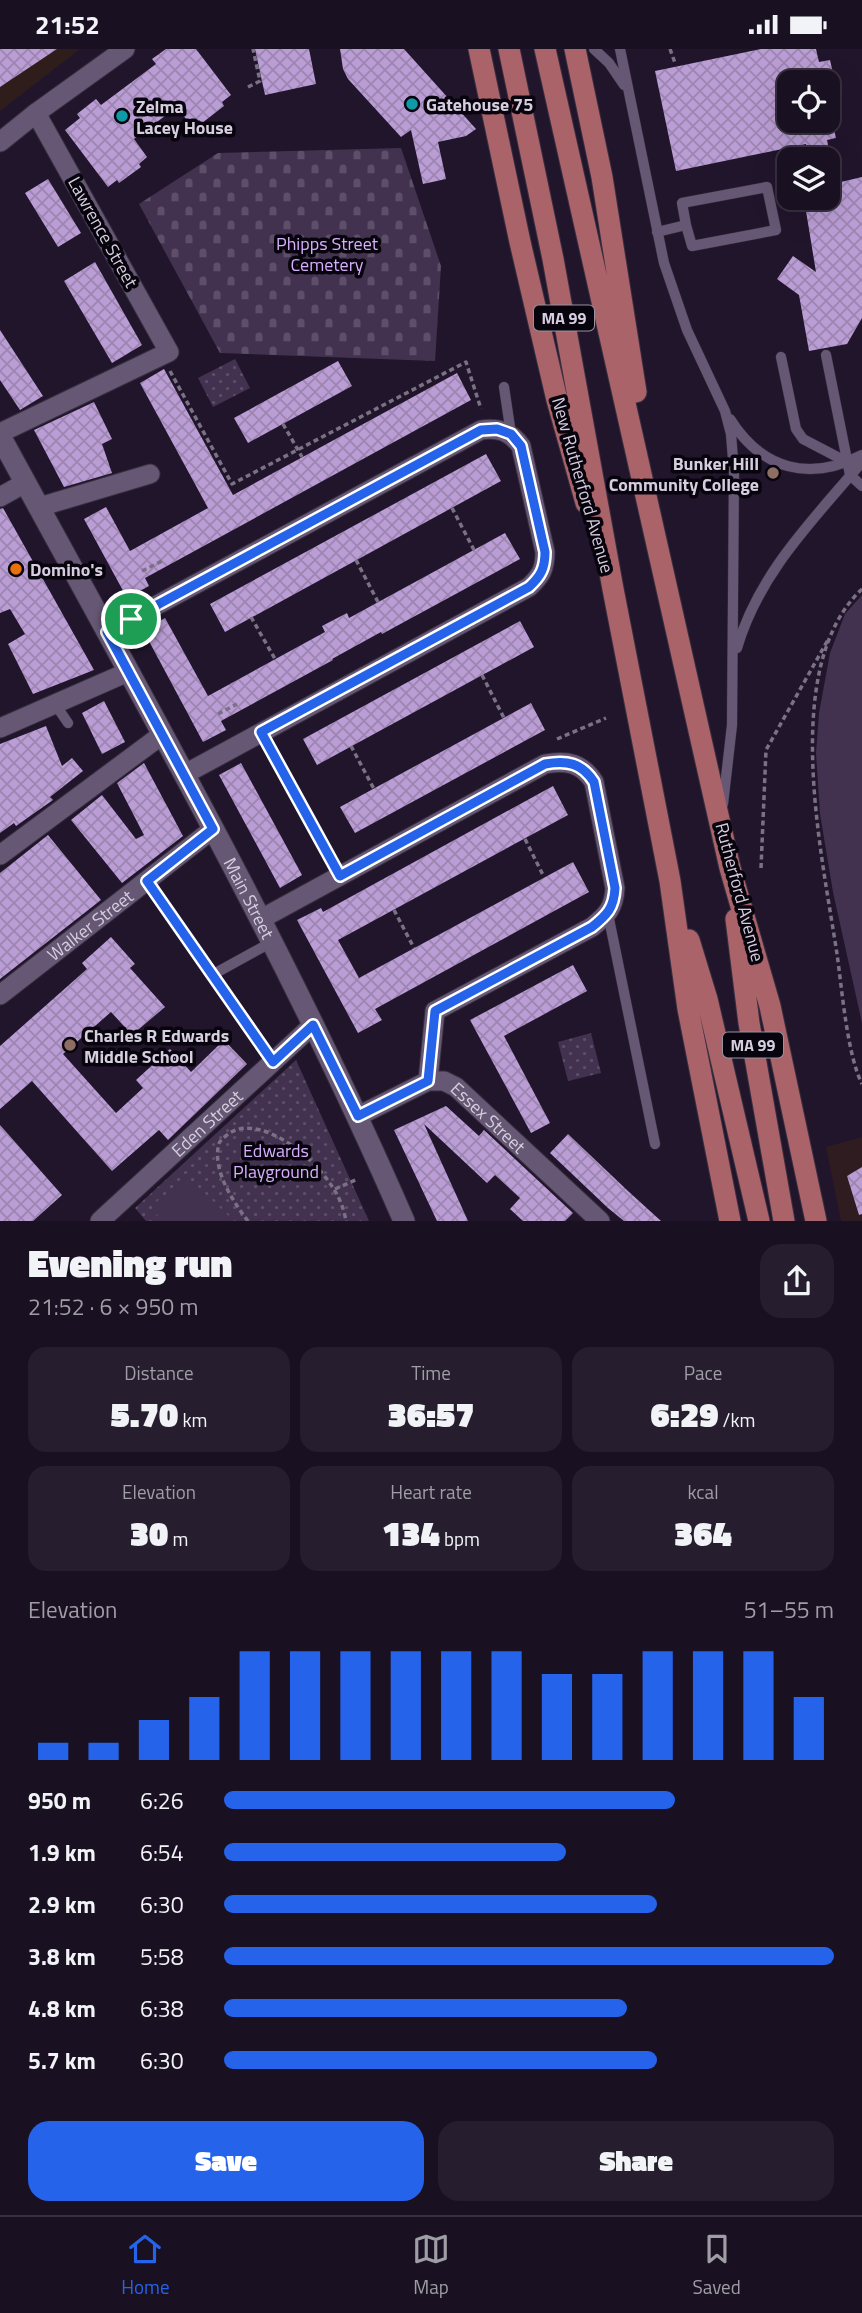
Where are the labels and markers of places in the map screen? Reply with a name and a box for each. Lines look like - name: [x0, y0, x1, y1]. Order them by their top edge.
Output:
- place label: Gatehouse 75: [426, 91, 533, 118]
- place label: Zelma Lacey House: [136, 93, 233, 141]
- marker: Gatehouse 75: [404, 96, 420, 112]
- marker: Zelma Lacey House: [114, 108, 130, 124]
- place label: Bunker Hill Community College: [609, 450, 759, 498]
- marker: Bunker Hill Community College: [765, 465, 781, 481]
- place label: Domino's: [30, 556, 103, 583]
- marker: Domino's: [8, 561, 24, 577]
- pin: [101, 589, 161, 649]
- place label: Charles R Edwards Middle School: [84, 1022, 229, 1070]
- marker: Charles R Edwards Middle School: [62, 1037, 78, 1053]

